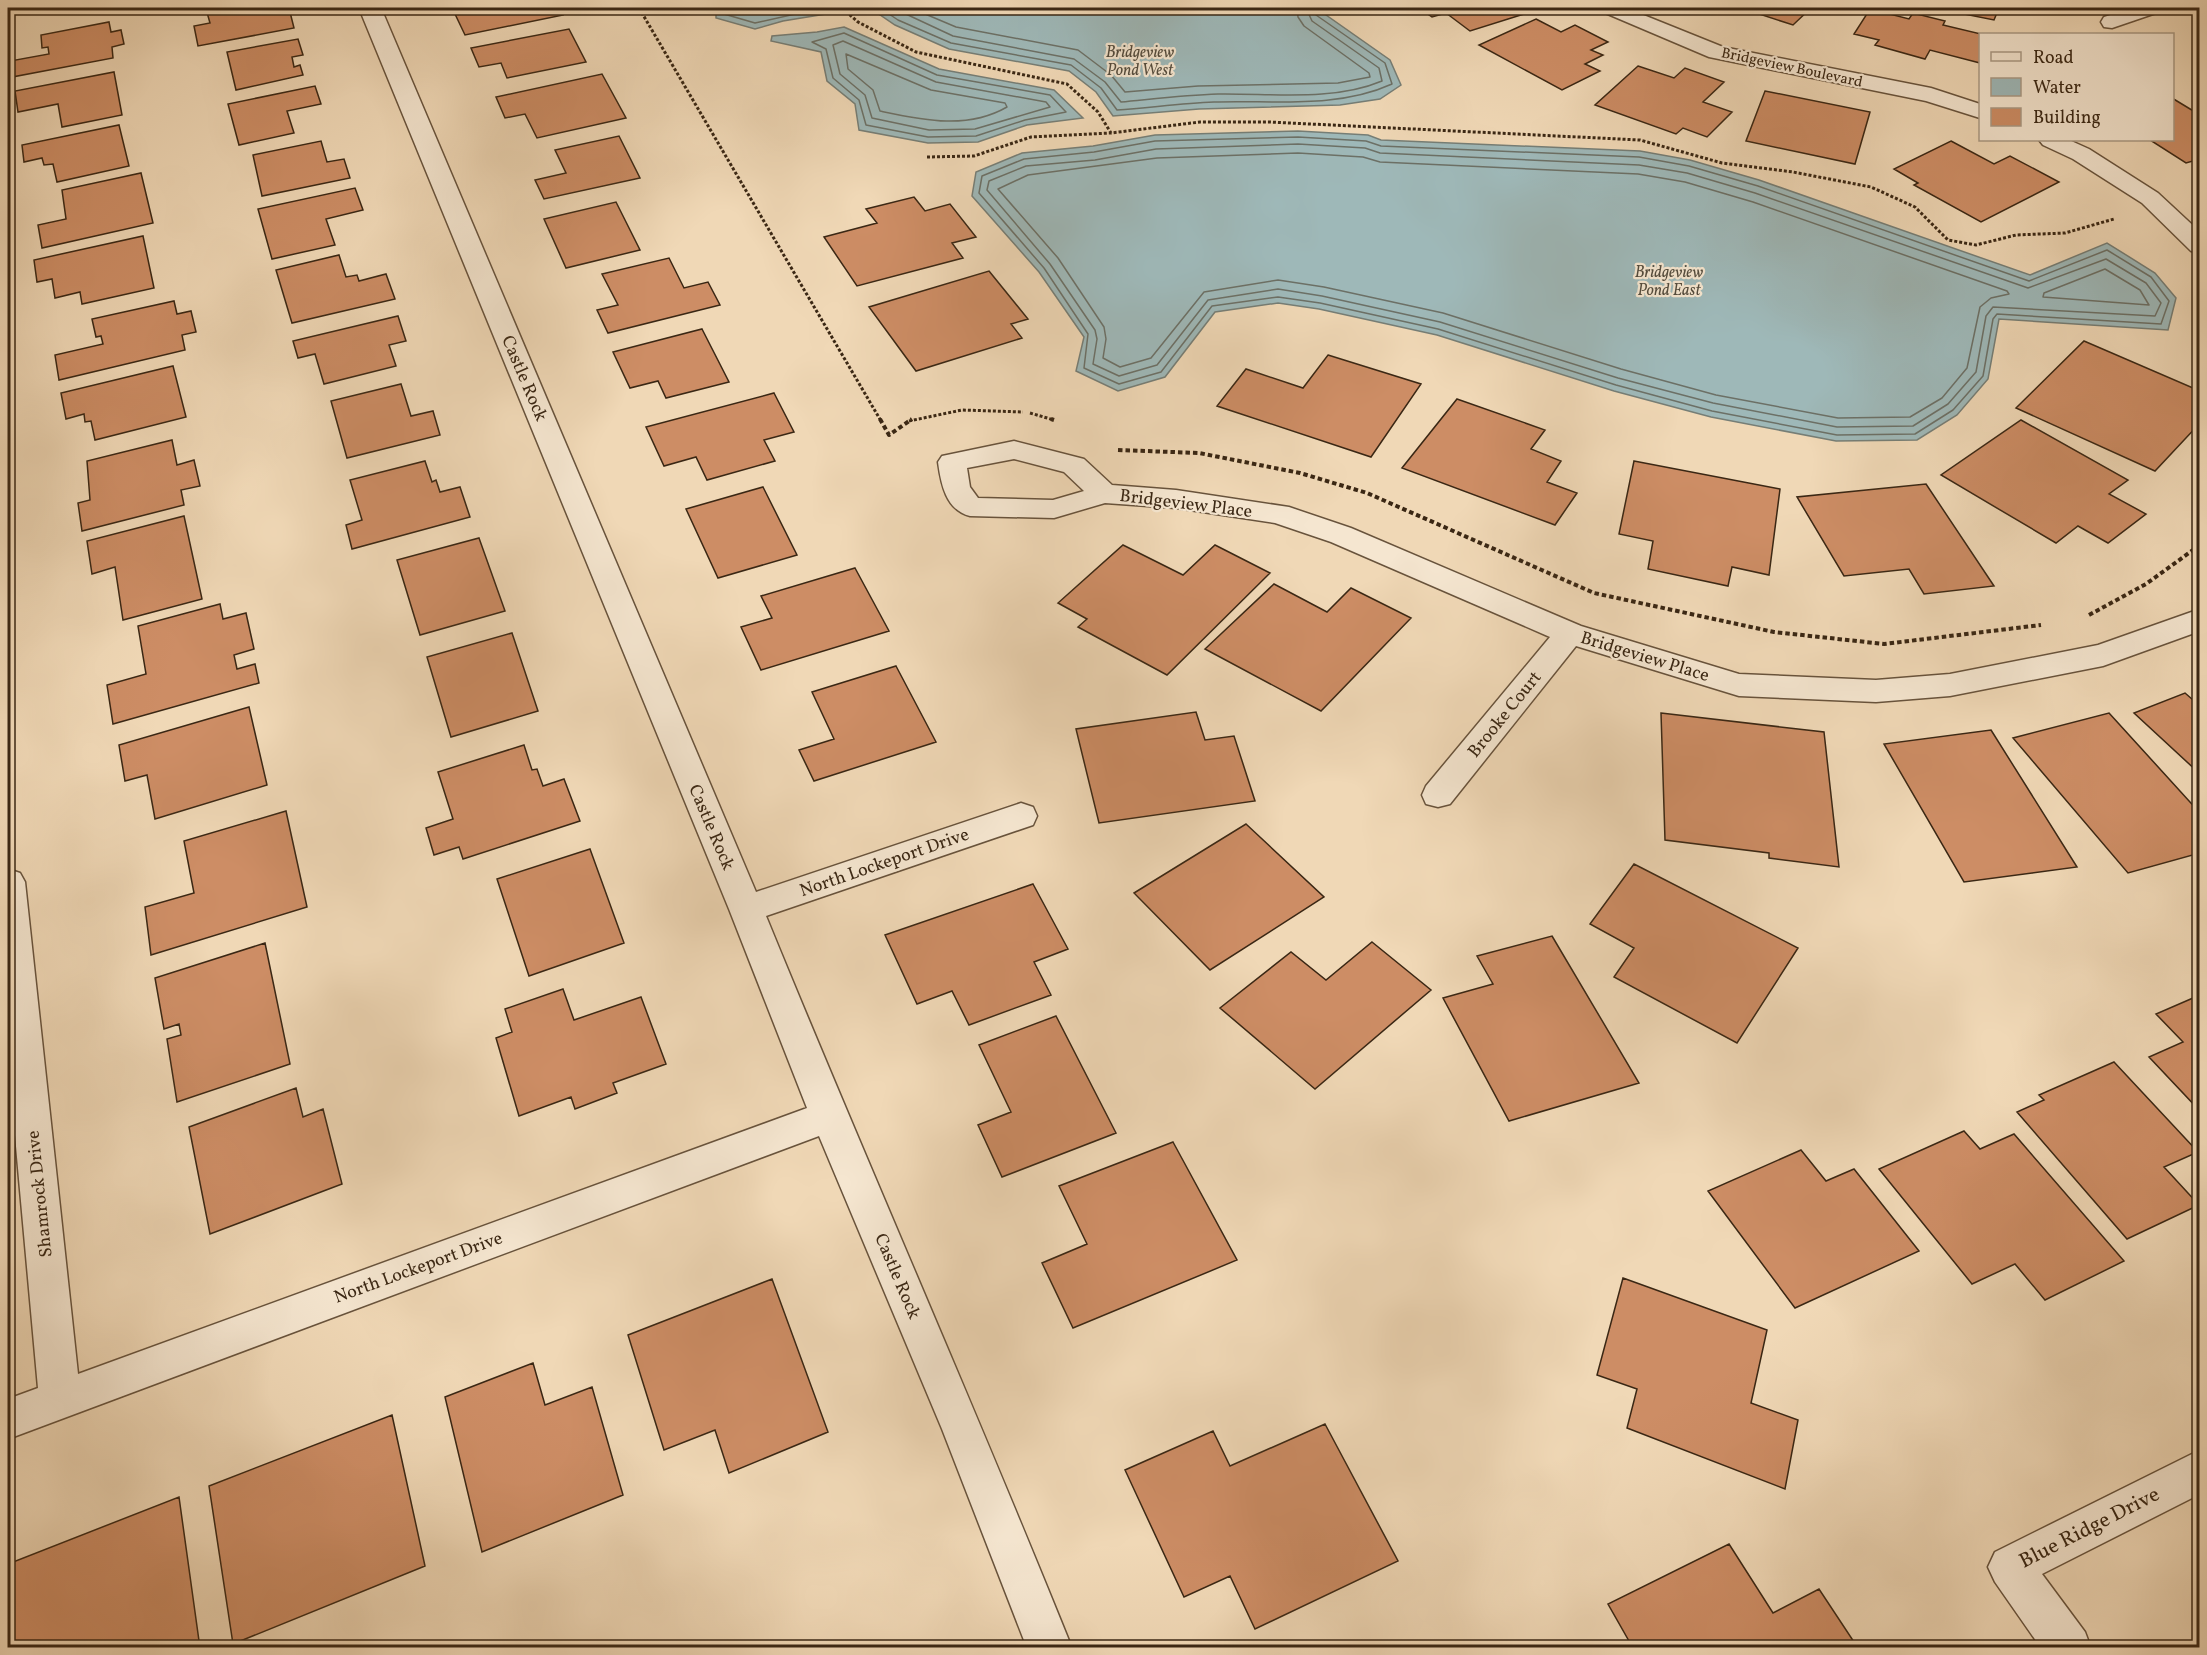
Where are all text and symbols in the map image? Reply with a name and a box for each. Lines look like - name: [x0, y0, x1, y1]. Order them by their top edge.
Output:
- legend: [1979, 33, 2174, 141]
- water label: Bridgeview Pond West: [1106, 42, 1174, 82]
- street label: Bridgeview Boulevard: [1719, 43, 1864, 94]
- text: Road: [2033, 46, 2074, 71]
- text: Water: [2033, 76, 2081, 101]
- text: Building: [2033, 106, 2101, 131]
- water label: Bridgeview Pond East: [1635, 262, 1703, 302]
- street label: Castle Rock: [494, 332, 553, 426]
- street label: Bridgeview Place: [1118, 484, 1254, 525]
- street label: Bridgeview Place: [1577, 626, 1712, 689]
- street label: Brooke Court: [1462, 666, 1548, 764]
- street label: Castle Rock: [681, 781, 740, 875]
- street label: North Lockeport Drive: [796, 823, 973, 904]
- street label: Shamrock Drive: [21, 1129, 60, 1259]
- street label: North Lockeport Drive: [331, 1226, 506, 1311]
- street label: Castle Rock: [867, 1230, 926, 1324]
- street label: Blue Ridge Drive: [2014, 1480, 2165, 1576]

